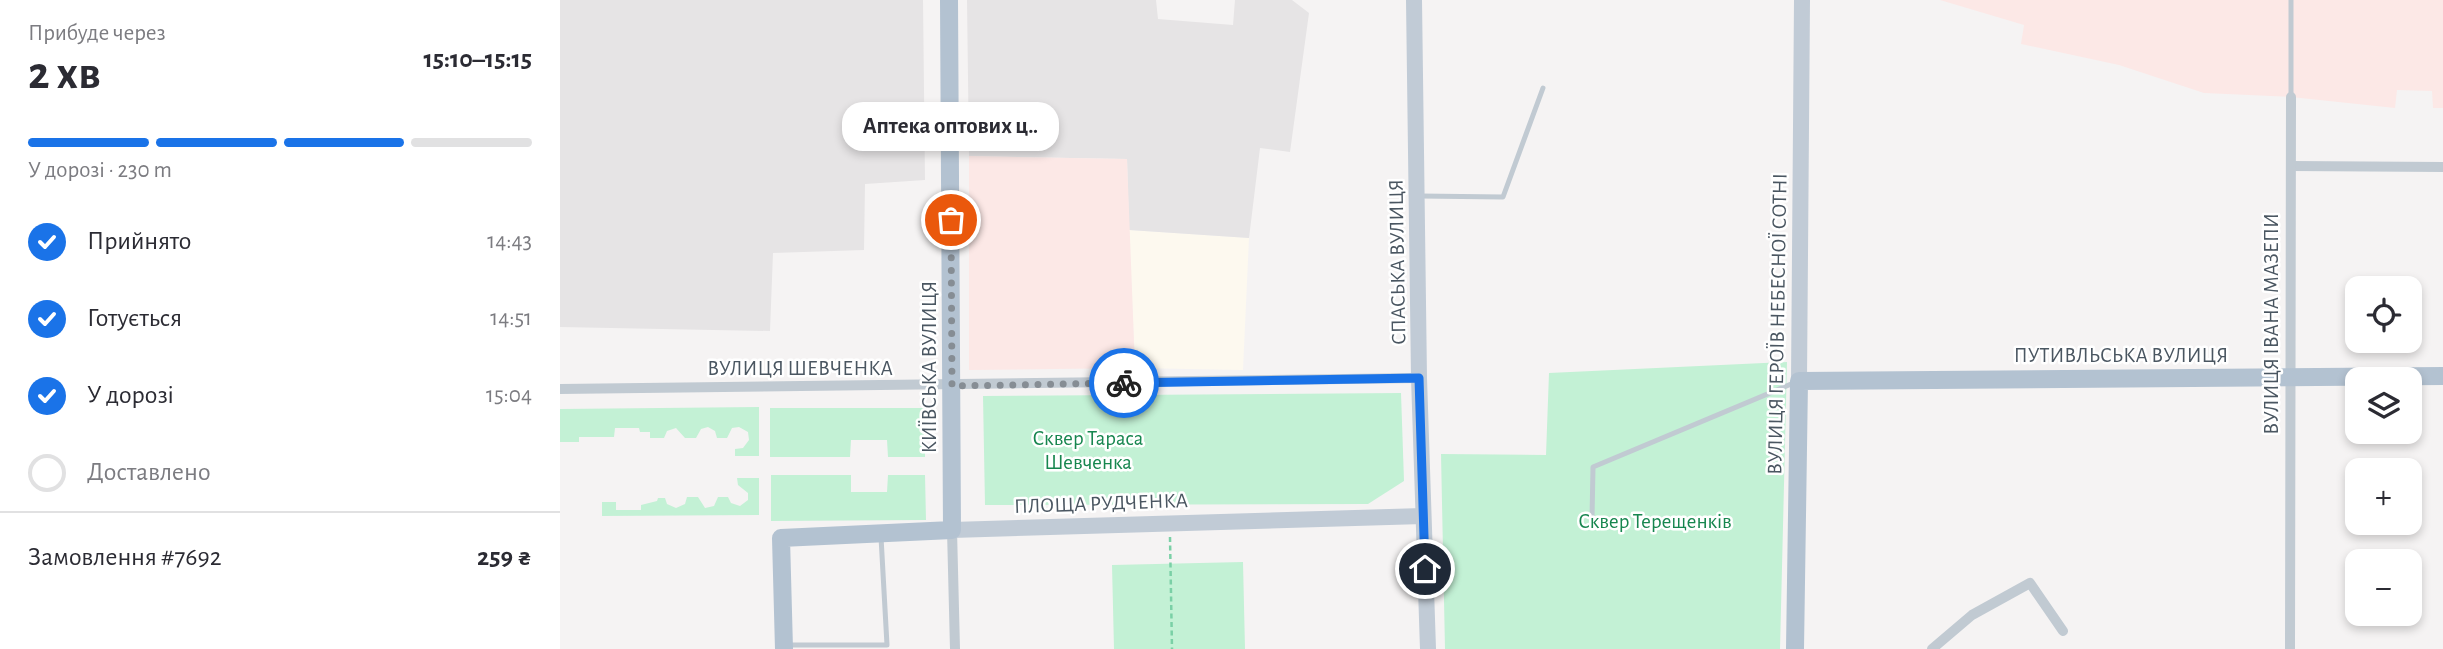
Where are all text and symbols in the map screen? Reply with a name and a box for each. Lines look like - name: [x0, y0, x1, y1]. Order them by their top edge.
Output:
- text: Прибуде через: [28, 22, 166, 45]
- text: 15:10–15:15: [423, 46, 532, 72]
- text: 2 хв: [28, 51, 101, 97]
- callout: Аптека оптових ц‥: [842, 101, 1060, 150]
- text: Аптека оптових ц‥: [863, 115, 1038, 138]
- text: У дорозі · 230 m: [28, 159, 172, 182]
- street label: ВУЛИЦЯ ГЕРОЇВ НЕБЕСНОЇ СОТНІ: [1763, 173, 1791, 475]
- street label: СПАСЬКА ВУЛИЦЯ: [1386, 179, 1409, 345]
- pin: [921, 190, 981, 250]
- icon: bag: [932, 201, 970, 239]
- street label: ВУЛИЦЯ ІВАНА МАЗЕПИ: [2261, 213, 2282, 435]
- icon: check: [28, 223, 66, 261]
- text: Прийнято: [87, 228, 191, 254]
- text: 14:43: [487, 230, 532, 253]
- map controls: [2345, 276, 2422, 626]
- button: locate: [2345, 276, 2422, 353]
- street label: КИЇВСЬКА ВУЛИЦЯ: [918, 281, 940, 453]
- icon: check: [28, 300, 66, 338]
- text: Готується: [87, 305, 182, 331]
- text: 14:51: [490, 307, 532, 330]
- street label: ПУТИВЛЬСЬКА ВУЛИЦЯ: [2014, 345, 2228, 366]
- courier: [1089, 348, 1159, 418]
- street label: ВУЛИЦЯ ШЕВЧЕНКА: [707, 358, 893, 379]
- icon: bike: [1105, 364, 1143, 402]
- button: layers: [2345, 367, 2422, 444]
- icon: check: [28, 377, 66, 415]
- text: У дорозі: [87, 382, 174, 408]
- text: 15:04: [486, 384, 532, 407]
- park label: Сквер Тараса Шевченка: [1033, 428, 1144, 473]
- button: +: [2345, 458, 2422, 535]
- text: Доставлено: [87, 459, 211, 485]
- street label: ПЛОЩА РУДЧЕНКА: [1014, 490, 1188, 517]
- park label: Сквер Терещенків: [1578, 511, 1732, 532]
- pin: [1395, 539, 1455, 599]
- text: Замовлення #7692: [28, 544, 222, 570]
- text: 259 ₴: [477, 544, 532, 570]
- button: −: [2345, 549, 2422, 626]
- icon: home: [1406, 550, 1444, 588]

